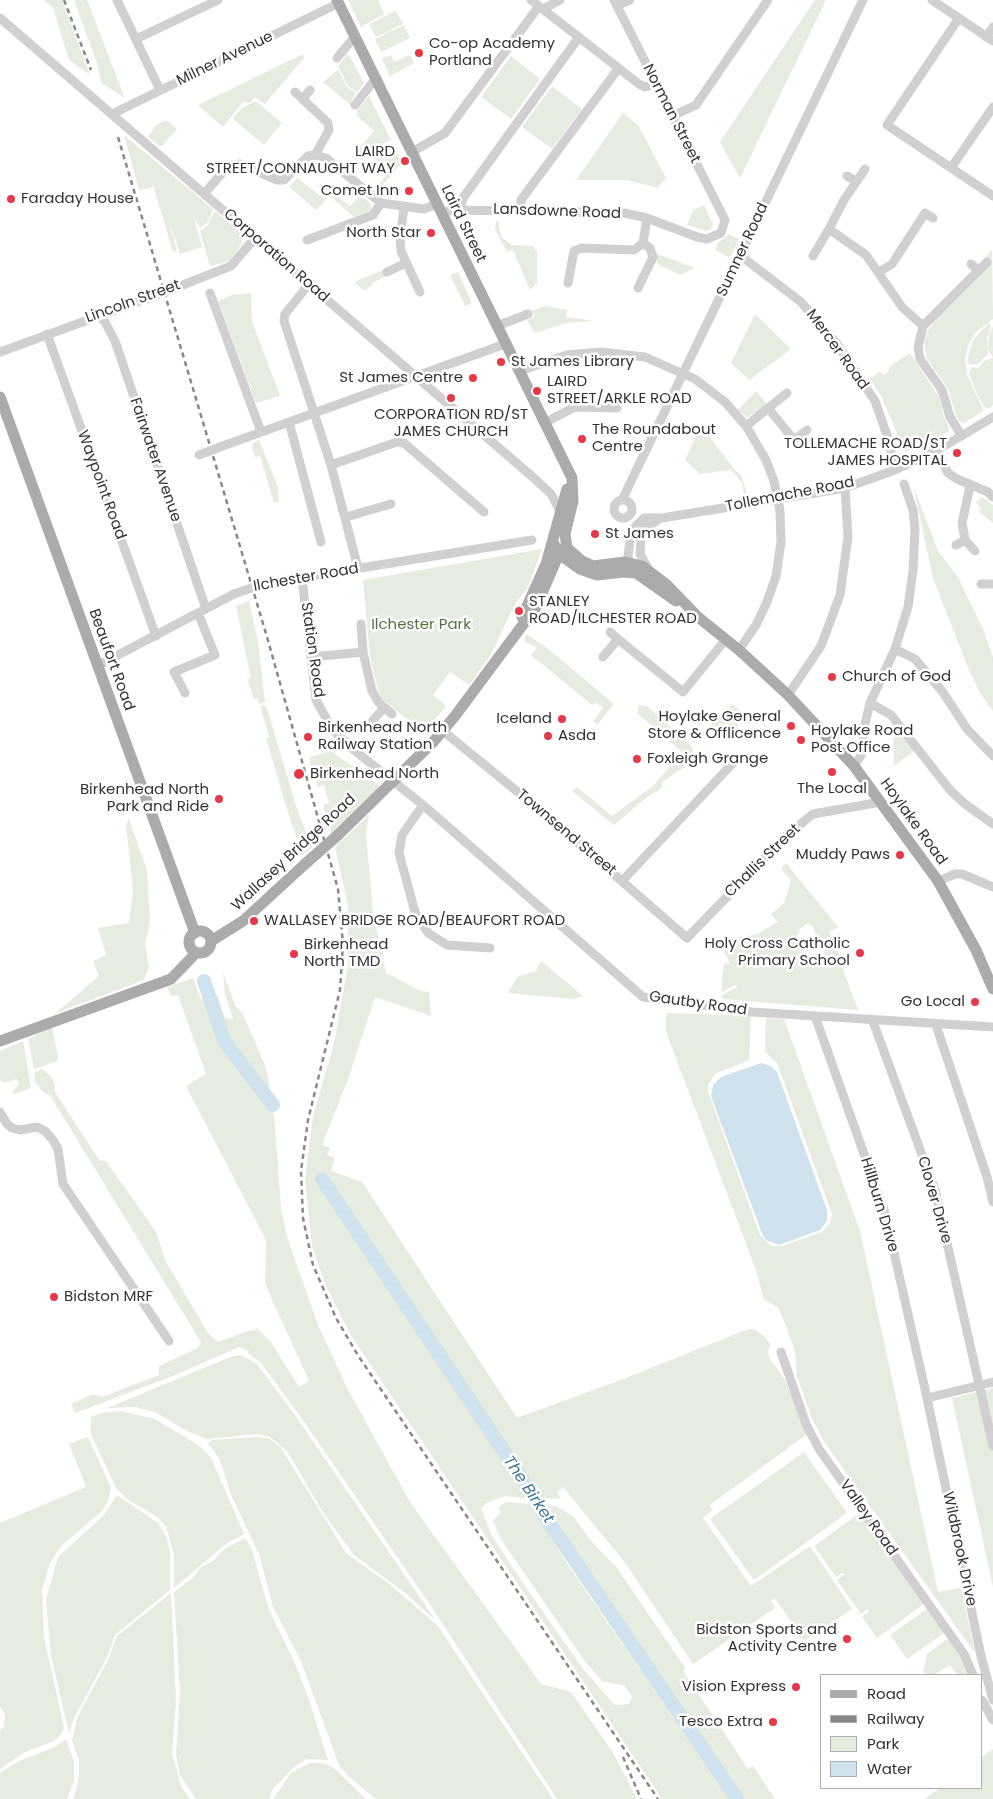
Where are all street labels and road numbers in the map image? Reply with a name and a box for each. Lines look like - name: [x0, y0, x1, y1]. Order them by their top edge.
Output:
- street label: Milner Avenue: [174, 28, 276, 90]
- street label: Norman Street: [638, 61, 704, 167]
- street label: Laird Street: [437, 182, 489, 266]
- street label: Sumner Road: [713, 200, 773, 300]
- street label: Lansdowne Road: [493, 201, 621, 223]
- street label: Corporation Road: [220, 205, 332, 307]
- street label: Lincoln Street: [83, 276, 183, 328]
- street label: Mercer Road: [802, 306, 872, 394]
- street label: Fairwater Avenue: [125, 396, 185, 524]
- street label: Waypoint Road: [73, 428, 129, 542]
- street label: Tollemache Road: [724, 474, 856, 516]
- street label: Ilchester Road: [252, 560, 360, 596]
- street label: Station Road: [296, 601, 328, 699]
- street label: Beaufort Road: [84, 607, 138, 713]
- street label: Hoylake Road: [876, 775, 950, 869]
- street label: Townsend Street: [513, 786, 619, 880]
- street label: Wallasey Bridge Road: [228, 791, 360, 915]
- street label: Challis Street: [721, 820, 805, 902]
- street label: Gautby Road: [648, 988, 748, 1020]
- street label: Clover Drive: [913, 1154, 955, 1246]
- street label: Hillburn Drive: [856, 1156, 902, 1254]
- street label: Valley Road: [835, 1477, 901, 1559]
- street label: Wildbrook Drive: [938, 1490, 980, 1608]

